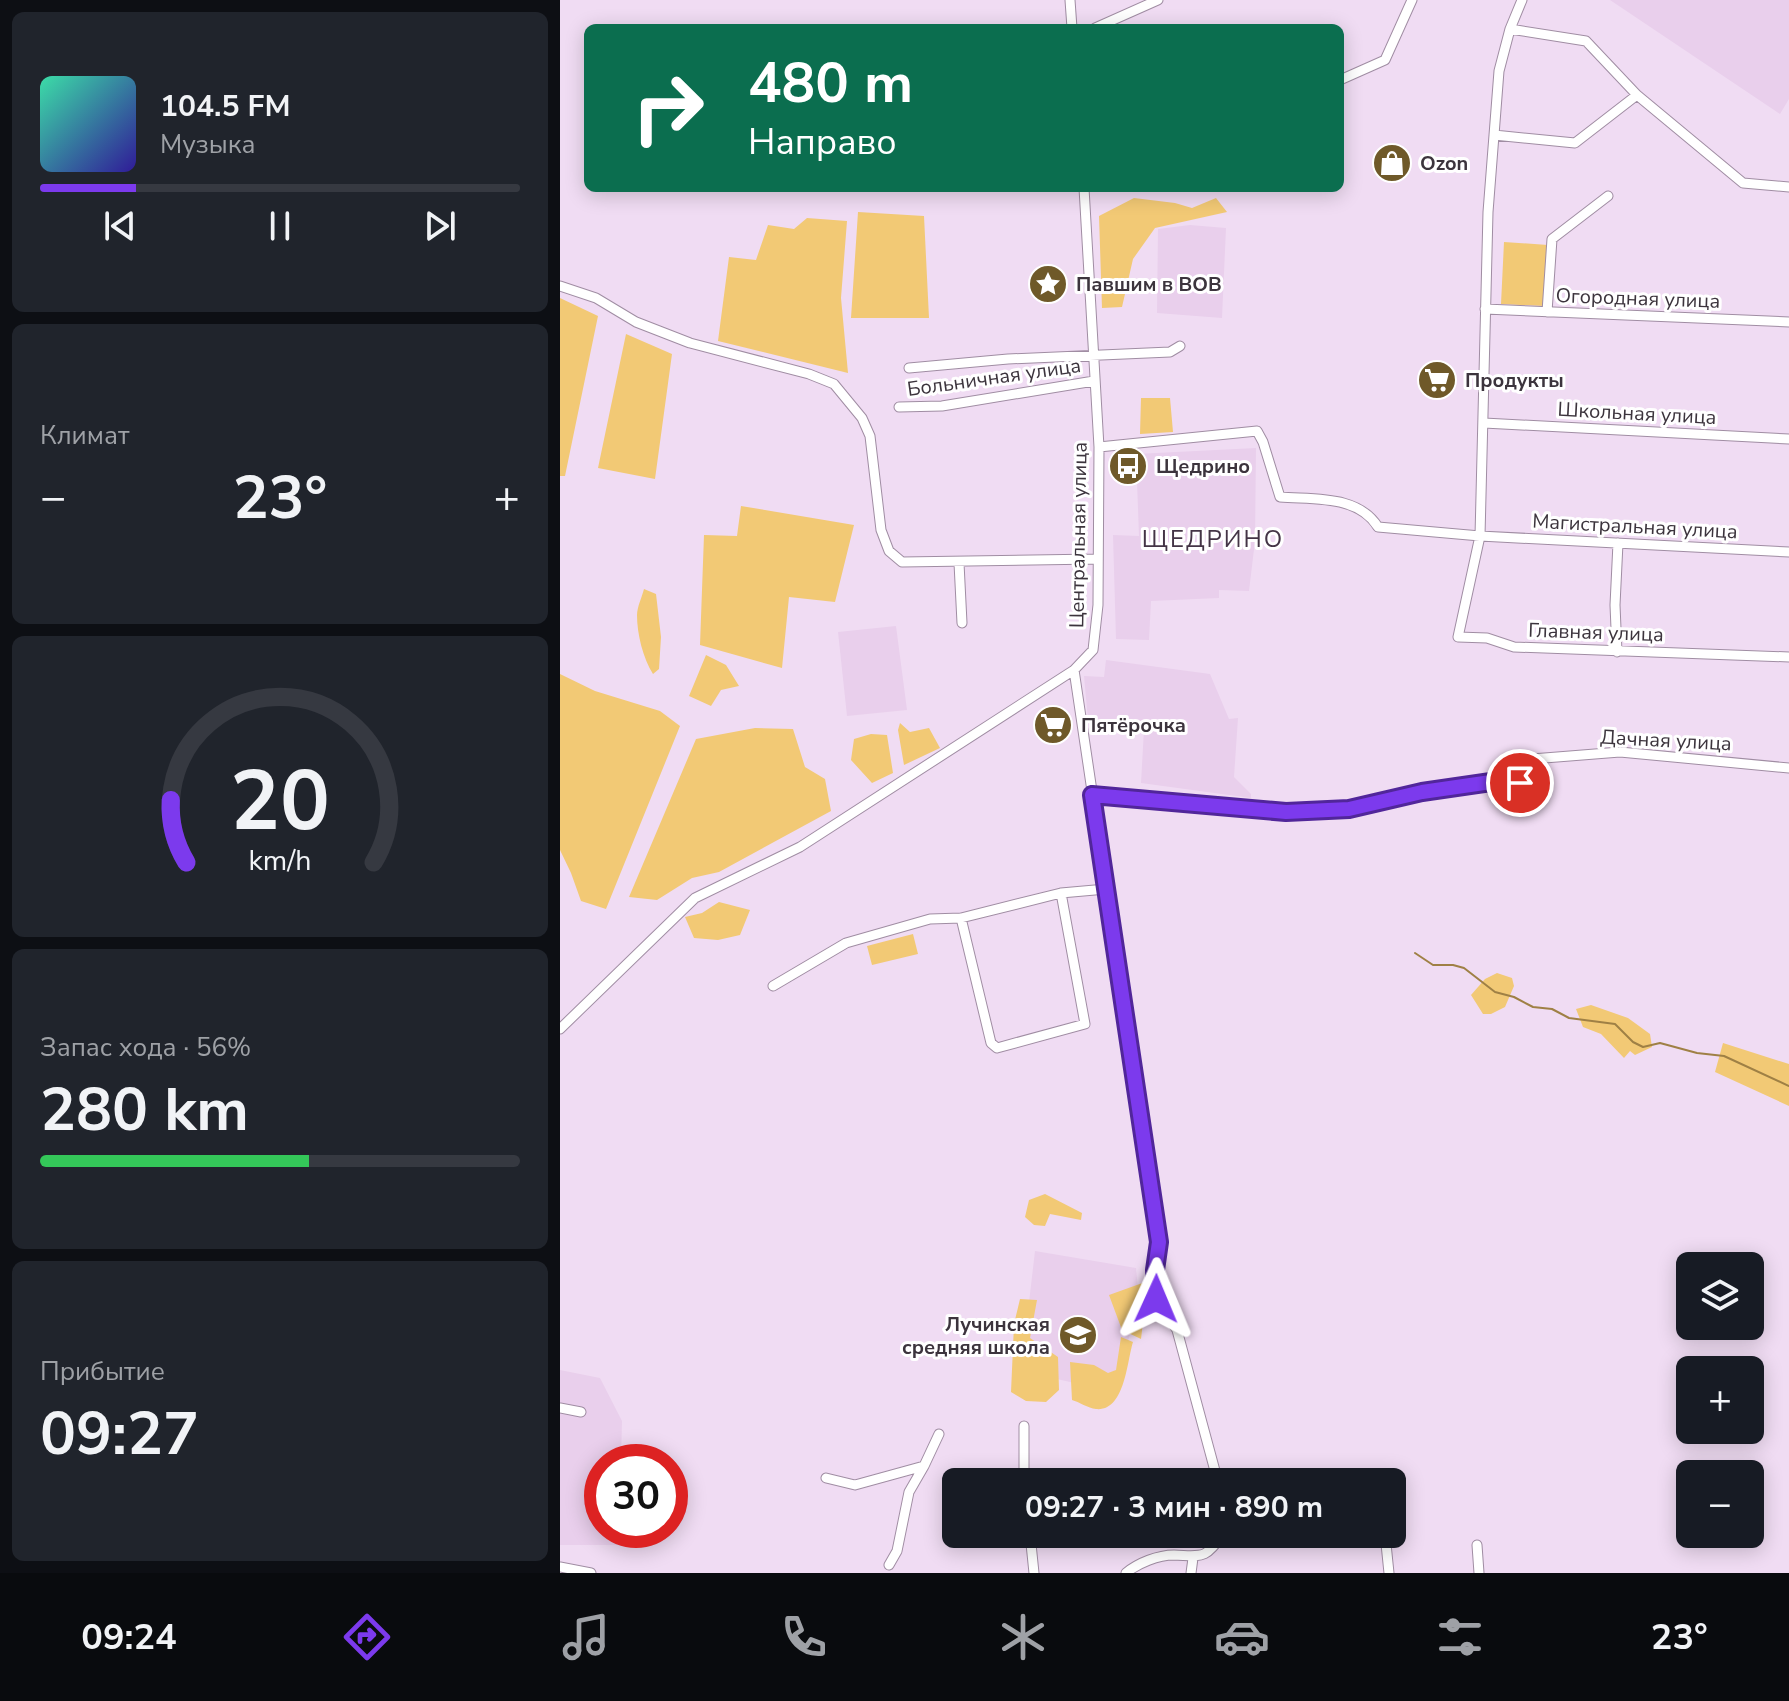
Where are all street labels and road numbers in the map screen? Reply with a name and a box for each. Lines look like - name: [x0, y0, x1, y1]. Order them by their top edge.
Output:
- street label: Огородная улица: [1555, 282, 1721, 315]
- street label: Больничная улица: [905, 352, 1083, 403]
- street label: Школьная улица: [1557, 396, 1717, 431]
- street label: Центральная улица: [1063, 442, 1094, 628]
- street label: Магистральная улица: [1532, 508, 1738, 545]
- street label: Главная улица: [1528, 617, 1664, 648]
- street label: Дачная улица: [1600, 724, 1732, 757]

